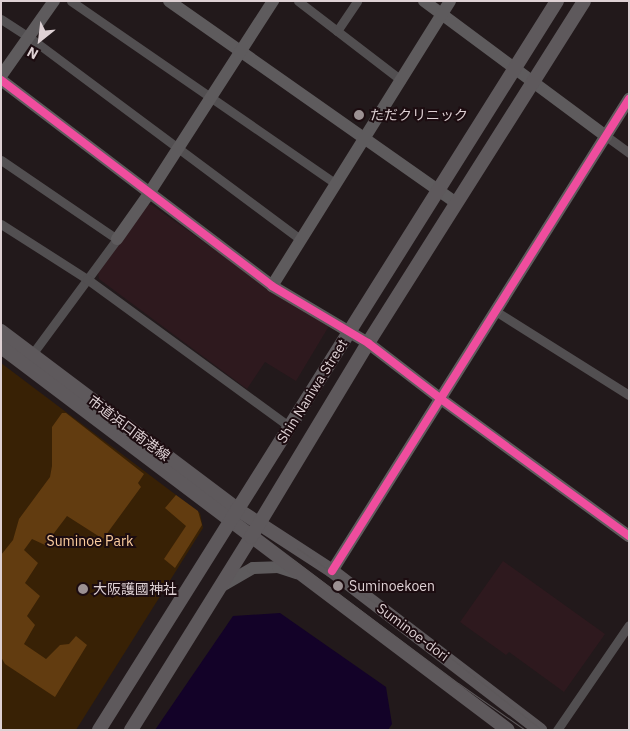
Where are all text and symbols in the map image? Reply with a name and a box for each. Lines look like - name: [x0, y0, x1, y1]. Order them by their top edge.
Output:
- north arrow: [15, 15, 65, 65]
- text: N: [24, 43, 42, 63]
- place label: ただクリニック: [370, 107, 468, 123]
- marker: ただクリニック: [352, 108, 366, 122]
- street label: Shin Naniwa Street: [273, 336, 351, 446]
- street label: 市道浜口南港線: [85, 392, 173, 464]
- park label: Suminoe Park: [47, 533, 133, 549]
- place label: Suminoekoen: [349, 578, 435, 594]
- marker: Suminoekoen: [331, 579, 345, 593]
- place label: 大阪護國神社: [93, 581, 177, 597]
- marker: 大阪護國神社: [77, 583, 89, 595]
- street label: Suminoe-dori: [374, 599, 452, 665]

